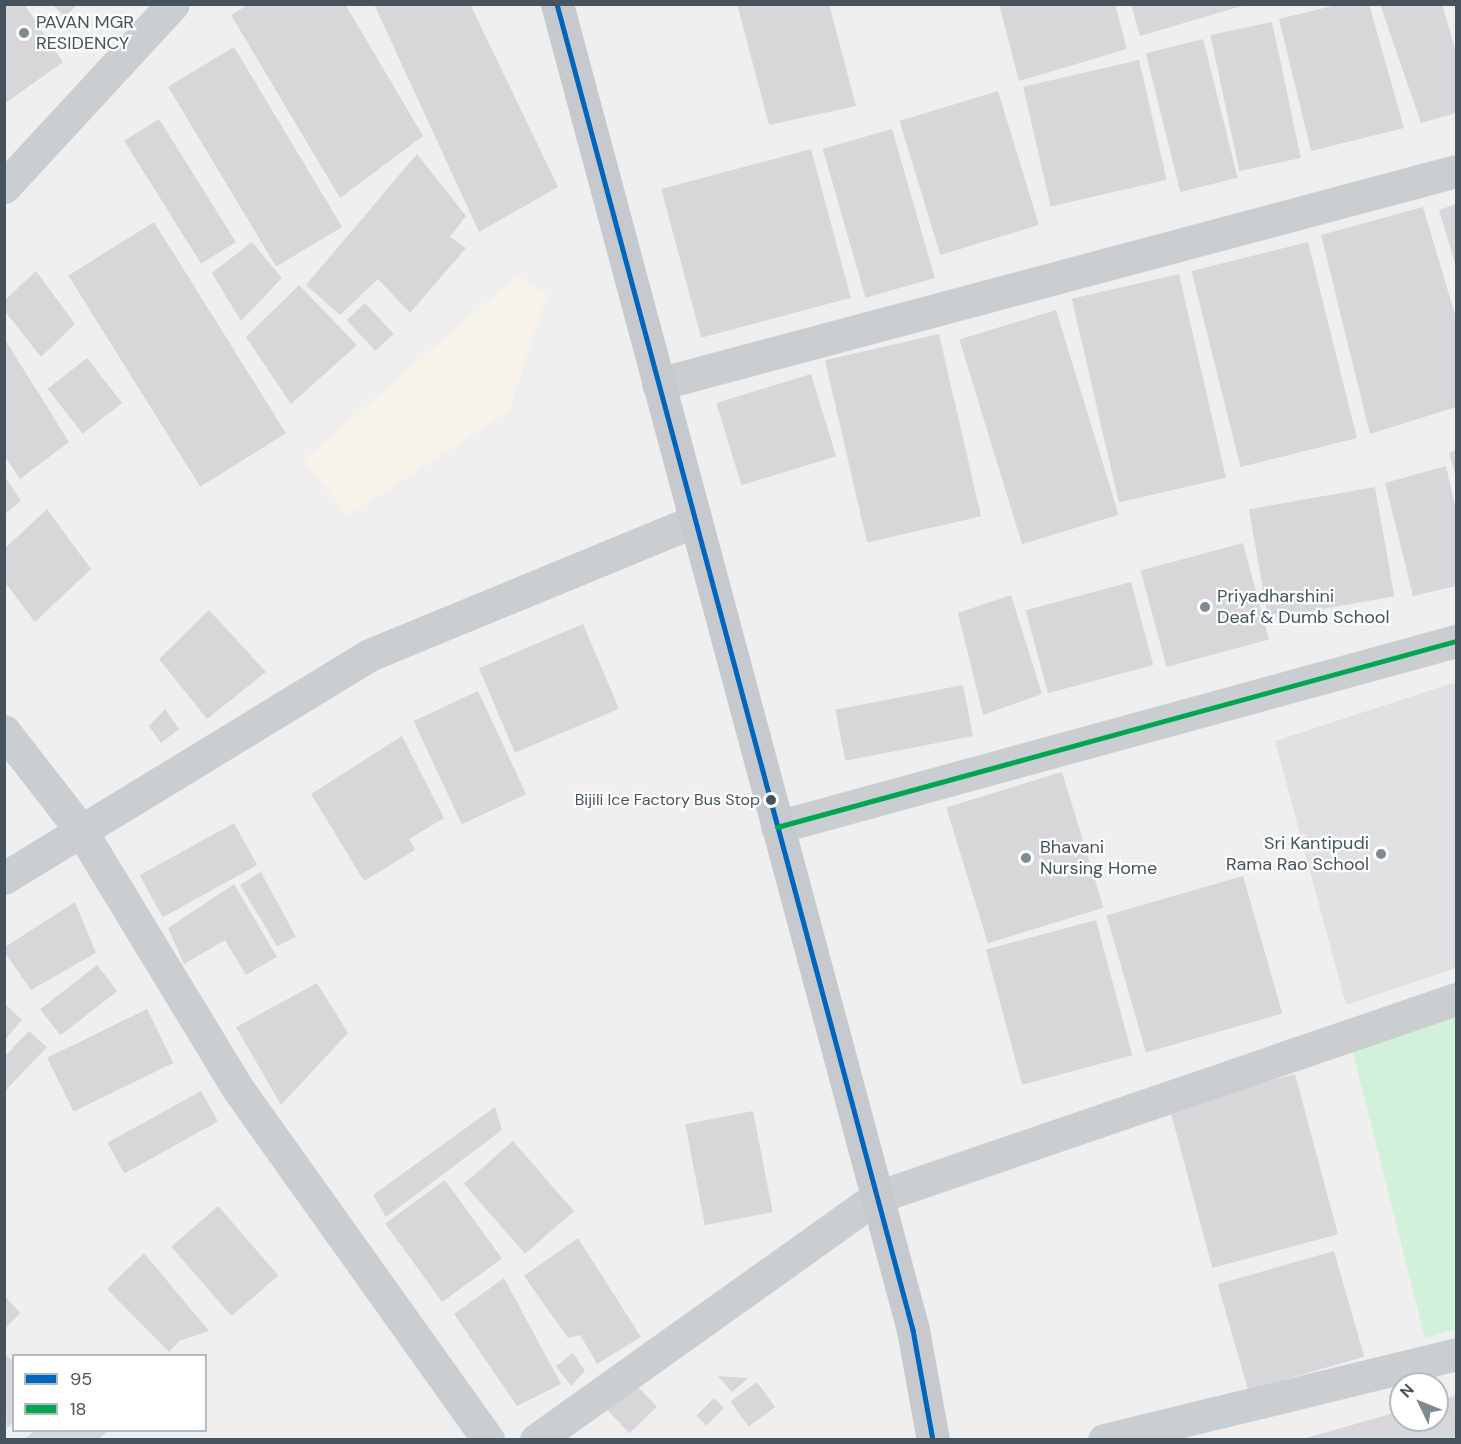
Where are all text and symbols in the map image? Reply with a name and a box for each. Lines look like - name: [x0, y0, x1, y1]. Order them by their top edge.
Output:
- place label: PAVAN MGR RESIDENCY: [36, 12, 134, 54]
- marker: PAVAN MGR RESIDENCY: [17, 26, 31, 40]
- place label: Priyadharshini Deaf & Dumb School: [1217, 586, 1390, 628]
- marker: Priyadharshini Deaf & Dumb School: [1198, 600, 1212, 614]
- place label: Bijili Ice Factory Bus Stop: [575, 790, 760, 810]
- marker: Bijili Ice Factory Bus Stop: [765, 794, 777, 806]
- place label: Sri Kantipudi Rama Rao School: [1226, 833, 1369, 876]
- place label: Bhavani Nursing Home: [1040, 837, 1157, 880]
- marker: Sri Kantipudi Rama Rao School: [1374, 847, 1388, 861]
- marker: Bhavani Nursing Home: [1017, 849, 1035, 867]
- legend: [12, 1354, 207, 1432]
- text: 95: [70, 1367, 92, 1391]
- north arrow: [1389, 1372, 1449, 1432]
- text: N: [1395, 1379, 1419, 1402]
- text: 18: [70, 1397, 87, 1421]

